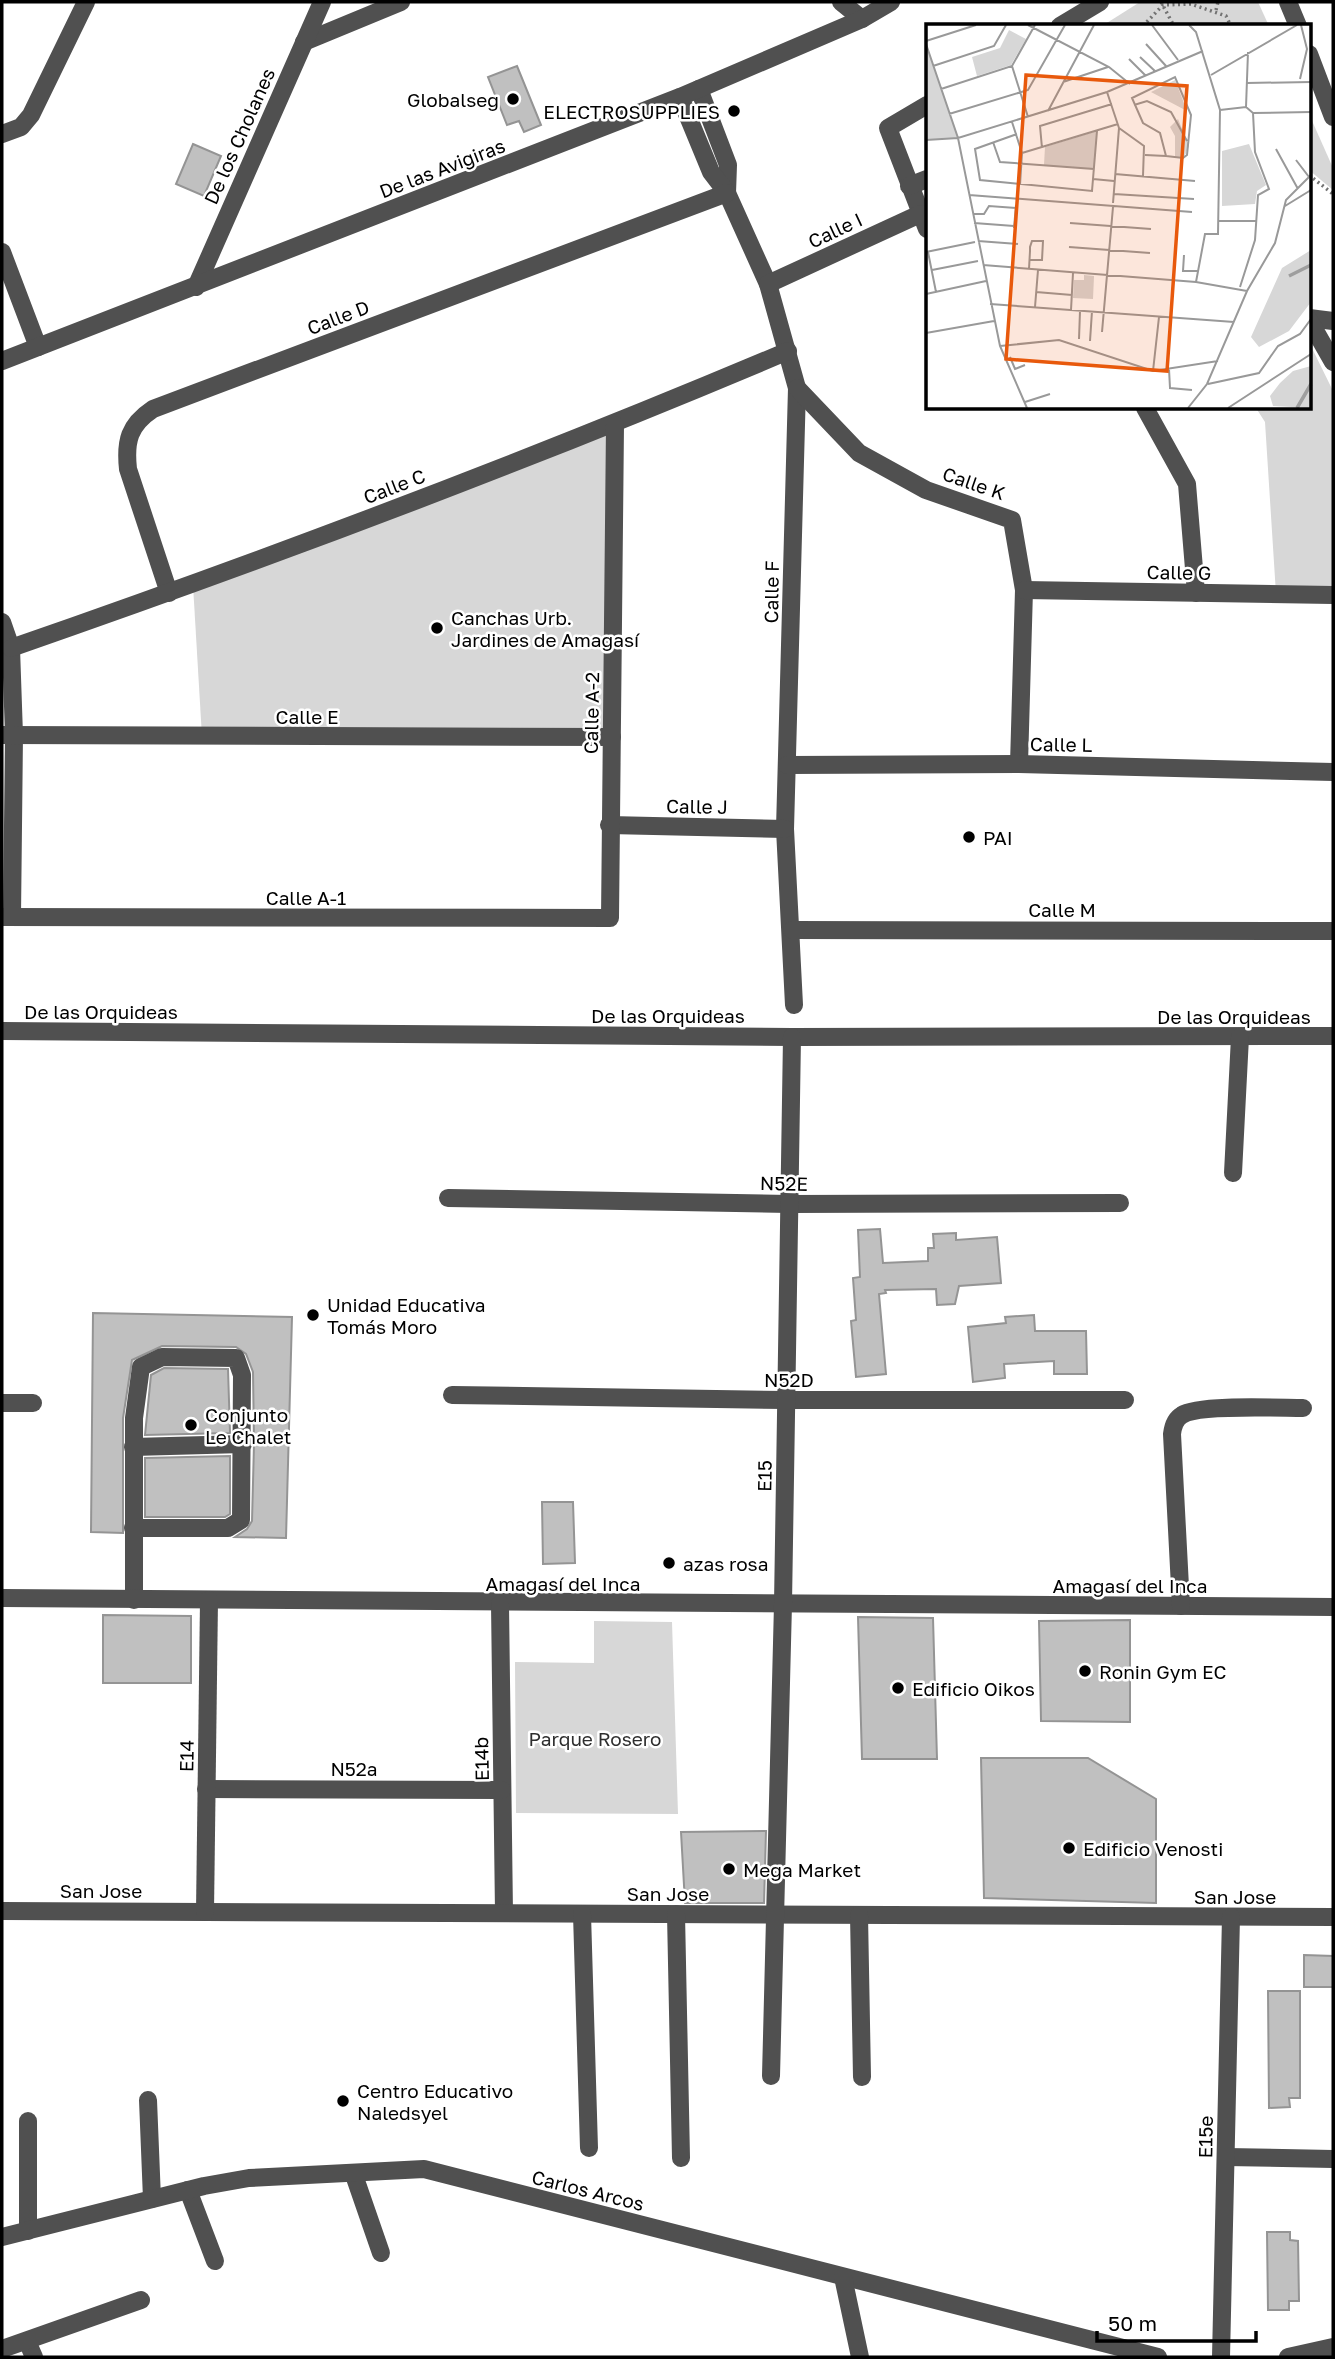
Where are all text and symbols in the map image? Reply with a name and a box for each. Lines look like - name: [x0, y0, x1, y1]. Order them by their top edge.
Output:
- inset map: [926, 24, 1310, 410]
- street label: De los Cholanes: [199, 64, 279, 208]
- place label: Globalseg: [407, 88, 499, 111]
- marker: Globalseg: [505, 91, 521, 107]
- place label: ELECTROSUPPLIES: [543, 100, 720, 123]
- marker: ELECTROSUPPLIES: [726, 103, 742, 119]
- street label: De las Avigiras: [376, 133, 508, 203]
- street label: Calle I: [804, 207, 866, 253]
- street label: Calle D: [304, 295, 372, 339]
- street label: Calle K: [940, 462, 1008, 504]
- street label: Calle C: [360, 464, 428, 508]
- street label: Calle F: [759, 560, 783, 624]
- street label: Calle G: [1146, 560, 1212, 584]
- place label: Canchas Urb. Jardines de Amagasí: [451, 606, 641, 651]
- marker: Canchas Urb. Jardines de Amagasí: [429, 620, 445, 636]
- street label: Calle A-2: [579, 672, 603, 754]
- street label: Calle E: [276, 705, 339, 728]
- street label: Calle L: [1030, 732, 1092, 756]
- street label: Calle J: [666, 794, 728, 818]
- place label: PAI: [983, 826, 1013, 849]
- marker: PAI: [961, 829, 977, 845]
- street label: Calle A-1: [266, 886, 346, 909]
- street label: Calle M: [1028, 898, 1096, 921]
- street label: De las Orquideas: [24, 1000, 178, 1023]
- street label: De las Orquideas: [591, 1004, 745, 1027]
- street label: De las Orquideas: [1157, 1005, 1311, 1028]
- street label: N52E: [760, 1171, 808, 1195]
- place label: Unidad Educativa Tomás Moro: [327, 1293, 485, 1338]
- marker: Unidad Educativa Tomás Moro: [305, 1307, 321, 1323]
- street label: N52D: [764, 1368, 814, 1391]
- place label: Conjunto Le Chalet: [205, 1403, 291, 1448]
- marker: Conjunto Le Chalet: [183, 1417, 199, 1433]
- street label: E15: [752, 1460, 776, 1492]
- place label: azas rosa: [683, 1552, 768, 1575]
- marker: azas rosa: [661, 1555, 677, 1571]
- street label: Amagasí del Inca: [486, 1572, 640, 1595]
- street label: Amagasí del Inca: [1053, 1574, 1207, 1597]
- place label: Ronin Gym EC: [1099, 1660, 1226, 1683]
- marker: Ronin Gym EC: [1077, 1663, 1093, 1679]
- place label: Edificio Oikos: [912, 1677, 1035, 1700]
- marker: Edificio Oikos: [890, 1680, 906, 1696]
- park label: Parque Rosero: [528, 1727, 662, 1750]
- street label: E14b: [469, 1737, 493, 1781]
- street label: E14: [174, 1740, 198, 1772]
- street label: N52a: [330, 1757, 378, 1780]
- place label: Edificio Venosti: [1083, 1837, 1223, 1860]
- marker: Edificio Venosti: [1061, 1840, 1077, 1856]
- place label: Mega Market: [743, 1858, 861, 1881]
- marker: Mega Market: [721, 1861, 737, 1877]
- street label: San Jose: [60, 1879, 142, 1902]
- street label: San Jose: [627, 1882, 709, 1905]
- street label: San Jose: [1194, 1885, 1276, 1908]
- place label: Centro Educativo Naledsyel: [357, 2079, 513, 2124]
- marker: Centro Educativo Naledsyel: [335, 2093, 351, 2109]
- street label: E15e: [1193, 2115, 1217, 2159]
- street label: Carlos Arcos: [529, 2165, 647, 2215]
- scale bar: [1097, 2300, 1256, 2344]
- text: 50 m: [1108, 2310, 1157, 2336]

